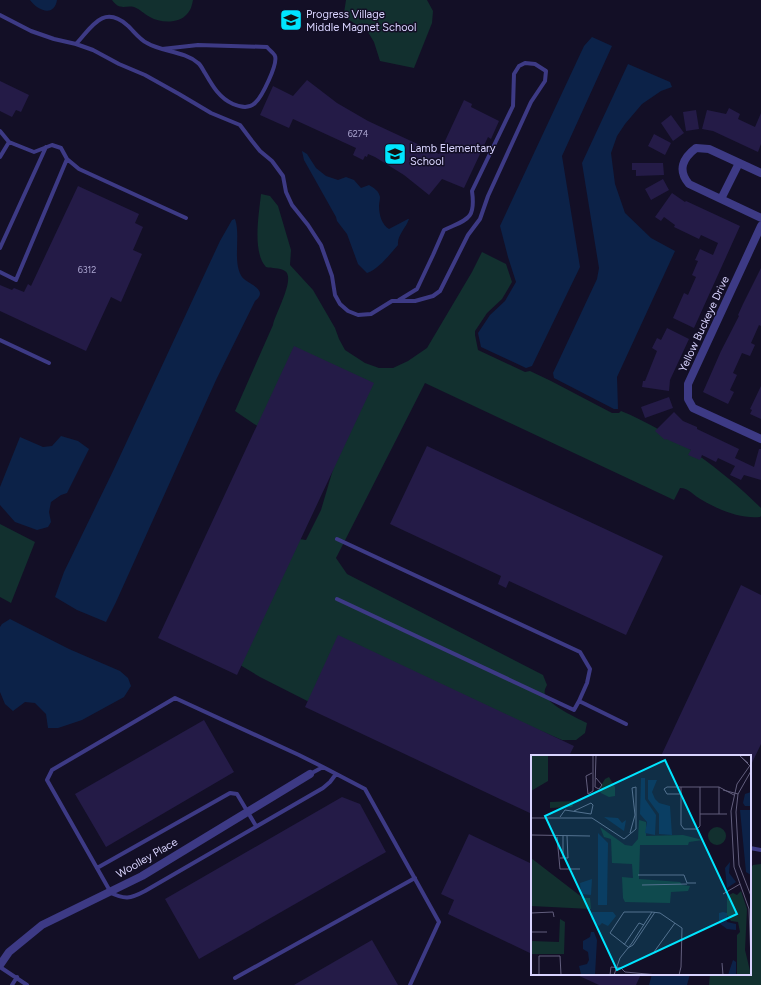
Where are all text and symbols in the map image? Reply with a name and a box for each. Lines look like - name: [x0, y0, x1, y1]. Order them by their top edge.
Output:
- school or university icon: Progress Village Middle Magnet School: [278, 7, 304, 33]
- place label: Progress Village Middle Magnet School: [306, 8, 416, 34]
- house number: 6274: [348, 128, 369, 139]
- school or university icon: Lamb Elementary School: [382, 141, 408, 167]
- place label: Lamb Elementary School: [410, 142, 496, 168]
- house number: 6312: [78, 264, 96, 275]
- street label: Yellow Buckeye Drive: [676, 274, 732, 374]
- inset map: [531, 755, 751, 975]
- street label: Woolley Place: [114, 835, 180, 881]

